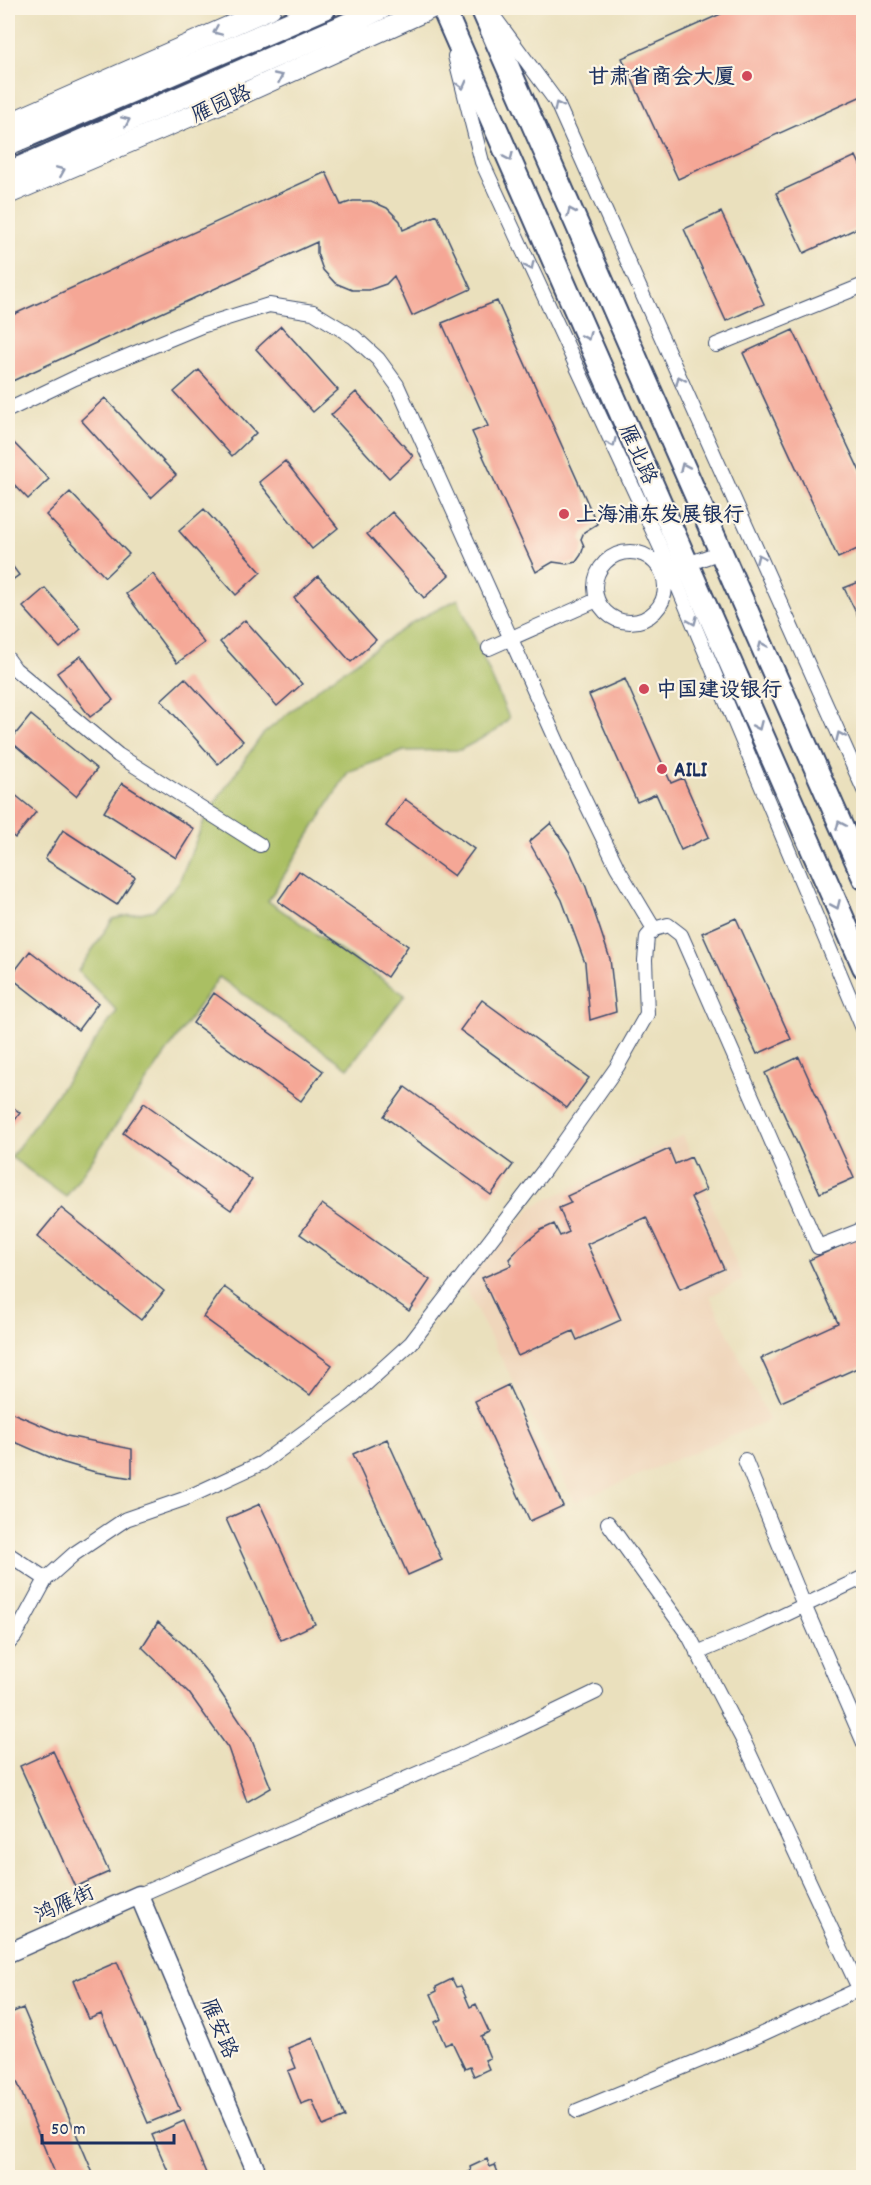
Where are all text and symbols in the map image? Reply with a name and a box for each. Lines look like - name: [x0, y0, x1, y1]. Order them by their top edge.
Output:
- one-way arrow: [212, 24, 223, 36]
- place label: 甘肃省商会大厦: [588, 64, 735, 94]
- marker: 甘肃省商会大厦: [740, 69, 754, 83]
- one-way arrow: [272, 72, 283, 84]
- street label: 雁园路: [187, 79, 257, 132]
- one-way arrow: [455, 79, 467, 89]
- one-way arrow: [553, 102, 565, 113]
- one-way arrow: [120, 117, 131, 129]
- one-way arrow: [501, 151, 513, 162]
- one-way arrow: [55, 166, 66, 178]
- one-way arrow: [567, 207, 579, 218]
- one-way arrow: [523, 260, 535, 271]
- one-way arrow: [580, 329, 592, 340]
- one-way arrow: [676, 376, 688, 387]
- street label: 雁北路: [610, 420, 663, 490]
- one-way arrow: [605, 437, 617, 448]
- one-way arrow: [679, 463, 691, 474]
- place label: 上海浦东发展银行: [576, 502, 744, 532]
- marker: 上海浦东发展银行: [557, 507, 571, 521]
- one-way arrow: [755, 554, 767, 565]
- one-way arrow: [685, 615, 697, 626]
- one-way arrow: [757, 641, 769, 652]
- place label: 中国建设银行: [656, 677, 782, 707]
- marker: 中国建设银行: [637, 682, 651, 696]
- one-way arrow: [751, 720, 763, 731]
- one-way arrow: [835, 732, 847, 743]
- place label: AILI: [674, 757, 708, 787]
- marker: AILI: [655, 762, 669, 776]
- one-way arrow: [835, 820, 847, 831]
- one-way arrow: [829, 898, 841, 909]
- street label: 鸿雁街: [30, 1879, 100, 1932]
- street label: 雁安路: [191, 1994, 243, 2064]
- scale bar: [42, 2107, 174, 2145]
- text: 50 m: [51, 2118, 86, 2143]

